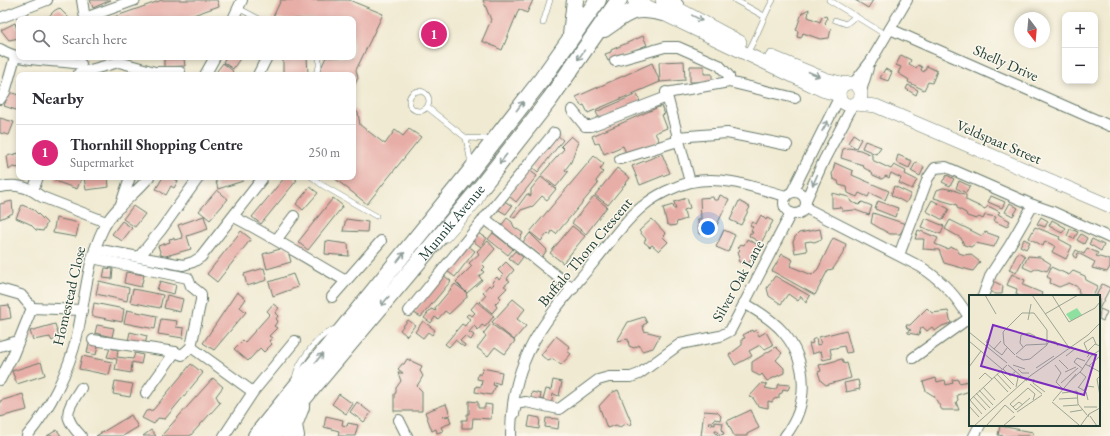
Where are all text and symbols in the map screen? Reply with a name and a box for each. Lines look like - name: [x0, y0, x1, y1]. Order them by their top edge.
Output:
- north arrow: [1014, 12, 1050, 48]
- map controls: [1062, 12, 1098, 84]
- button: +: [1062, 12, 1098, 48]
- one-way arrow: [691, 14, 703, 22]
- search box: [16, 16, 356, 60]
- pin: 1: [421, 19, 447, 49]
- icon: search: [30, 27, 52, 49]
- text: Search here: [62, 29, 127, 48]
- street label: Shelly Drive: [971, 40, 1042, 85]
- button: −: [1062, 48, 1098, 84]
- one-way arrow: [577, 49, 585, 60]
- one-way arrow: [807, 71, 819, 78]
- text: Nearby: [32, 87, 84, 109]
- one-way arrow: [516, 101, 525, 112]
- street label: Veldspaat Street: [954, 115, 1045, 168]
- one-way arrow: [822, 120, 829, 132]
- text: Thornhill Shopping Centre: [70, 135, 243, 154]
- text: 1: [42, 144, 48, 161]
- text: 250 m: [309, 144, 340, 161]
- text: Supermarket: [70, 154, 134, 171]
- one-way arrow: [499, 154, 508, 165]
- one-way arrow: [811, 173, 818, 185]
- street label: Munnik Avenue: [414, 180, 489, 264]
- street label: Buffalo Thorn Crescent: [533, 193, 636, 310]
- your location: [698, 218, 718, 238]
- street label: Silver Oak Lane: [707, 237, 768, 325]
- street label: Homestead Close: [48, 244, 89, 347]
- one-way arrow: [396, 252, 405, 263]
- inset map: [969, 295, 1100, 426]
- one-way arrow: [381, 296, 390, 307]
- one-way arrow: [314, 353, 323, 364]

